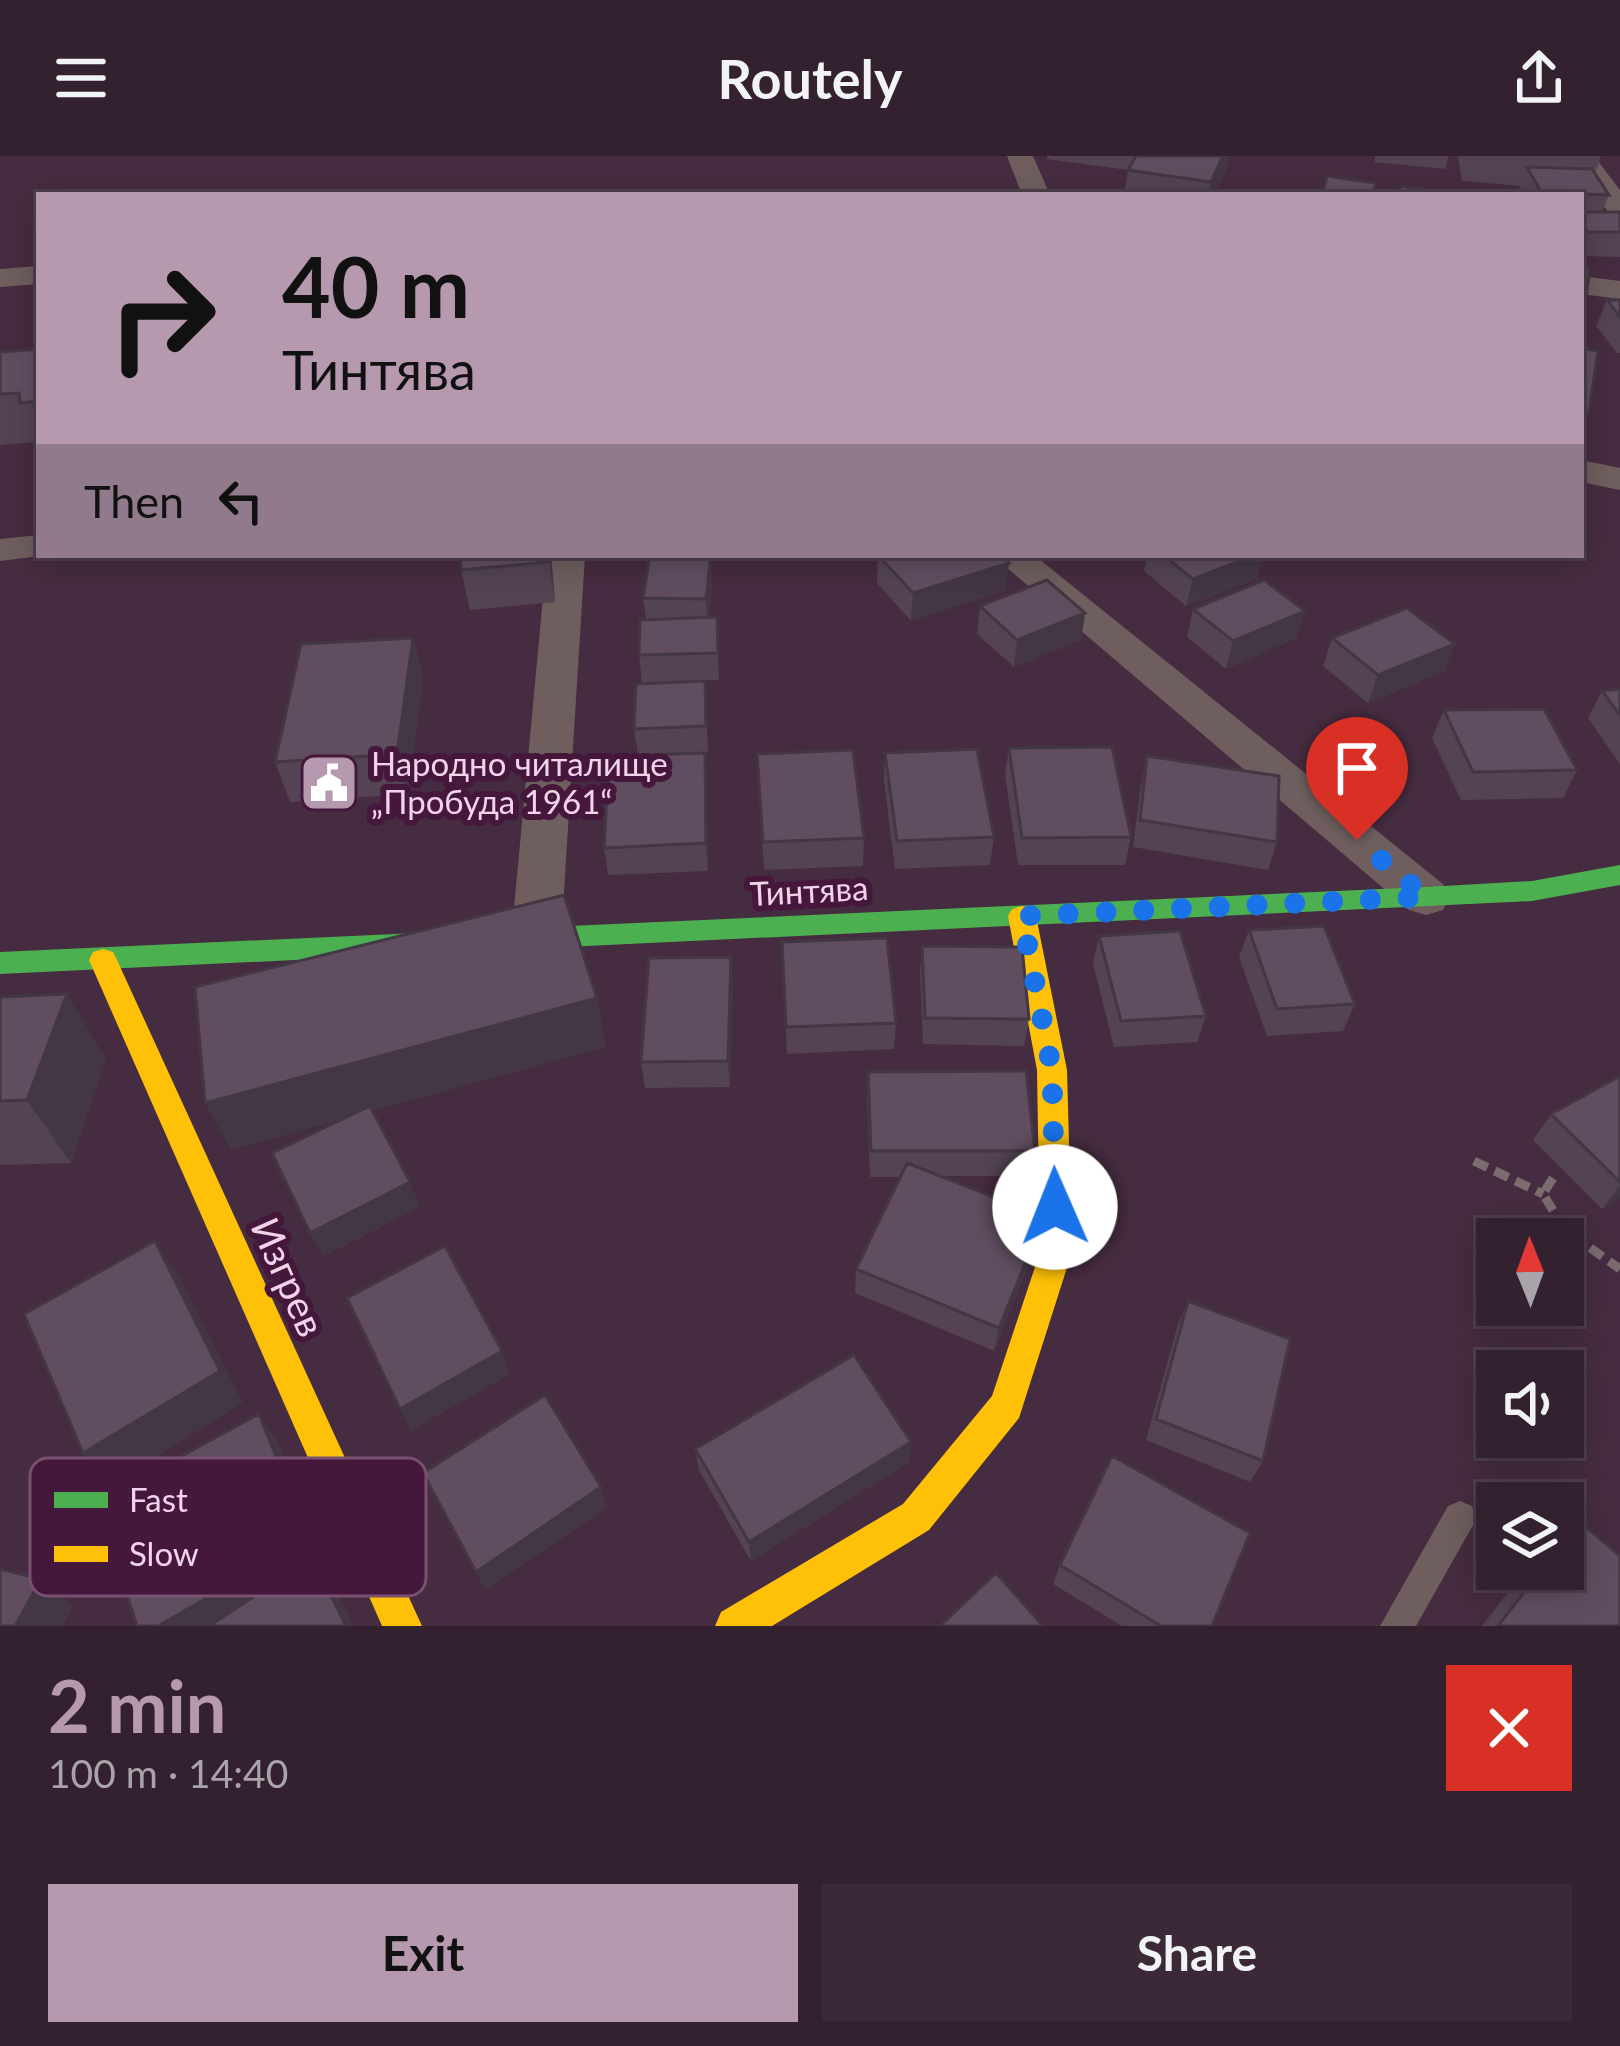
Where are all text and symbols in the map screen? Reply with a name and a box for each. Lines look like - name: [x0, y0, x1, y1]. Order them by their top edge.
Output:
- icon: menu: [48, 45, 114, 111]
- icon: share: [1506, 45, 1572, 111]
- text: Routely: [717, 46, 903, 111]
- text: 40 m: [282, 235, 470, 336]
- icon: right: [84, 240, 240, 396]
- text: Тинтява: [282, 337, 476, 402]
- icon: left: [208, 468, 274, 534]
- text: Then: [84, 474, 184, 528]
- pin: [1306, 717, 1408, 840]
- icon: arrive: [1324, 735, 1390, 801]
- place label: Народно читалище „Пробуда 1961“: [371, 743, 668, 821]
- public building icon: Народно читалище „Пробуда 1961“: [298, 752, 360, 814]
- street label: Тинтява: [749, 867, 869, 913]
- position arrow: [992, 1144, 1118, 1270]
- street label: Изгрев: [243, 1210, 335, 1343]
- north arrow: [1476, 1218, 1584, 1326]
- map controls: [1476, 1218, 1584, 1590]
- button: sound: [1476, 1350, 1584, 1458]
- legend: [30, 1458, 426, 1596]
- text: Fast: [129, 1479, 188, 1519]
- button: layers: [1476, 1482, 1584, 1590]
- text: Slow: [129, 1533, 199, 1573]
- text: 2 min: [48, 1662, 226, 1748]
- button: close: [1446, 1665, 1572, 1791]
- text: 100 m · 14:40: [48, 1750, 288, 1796]
- button: Exit: [48, 1884, 798, 2022]
- button: Share: [822, 1884, 1572, 2022]

